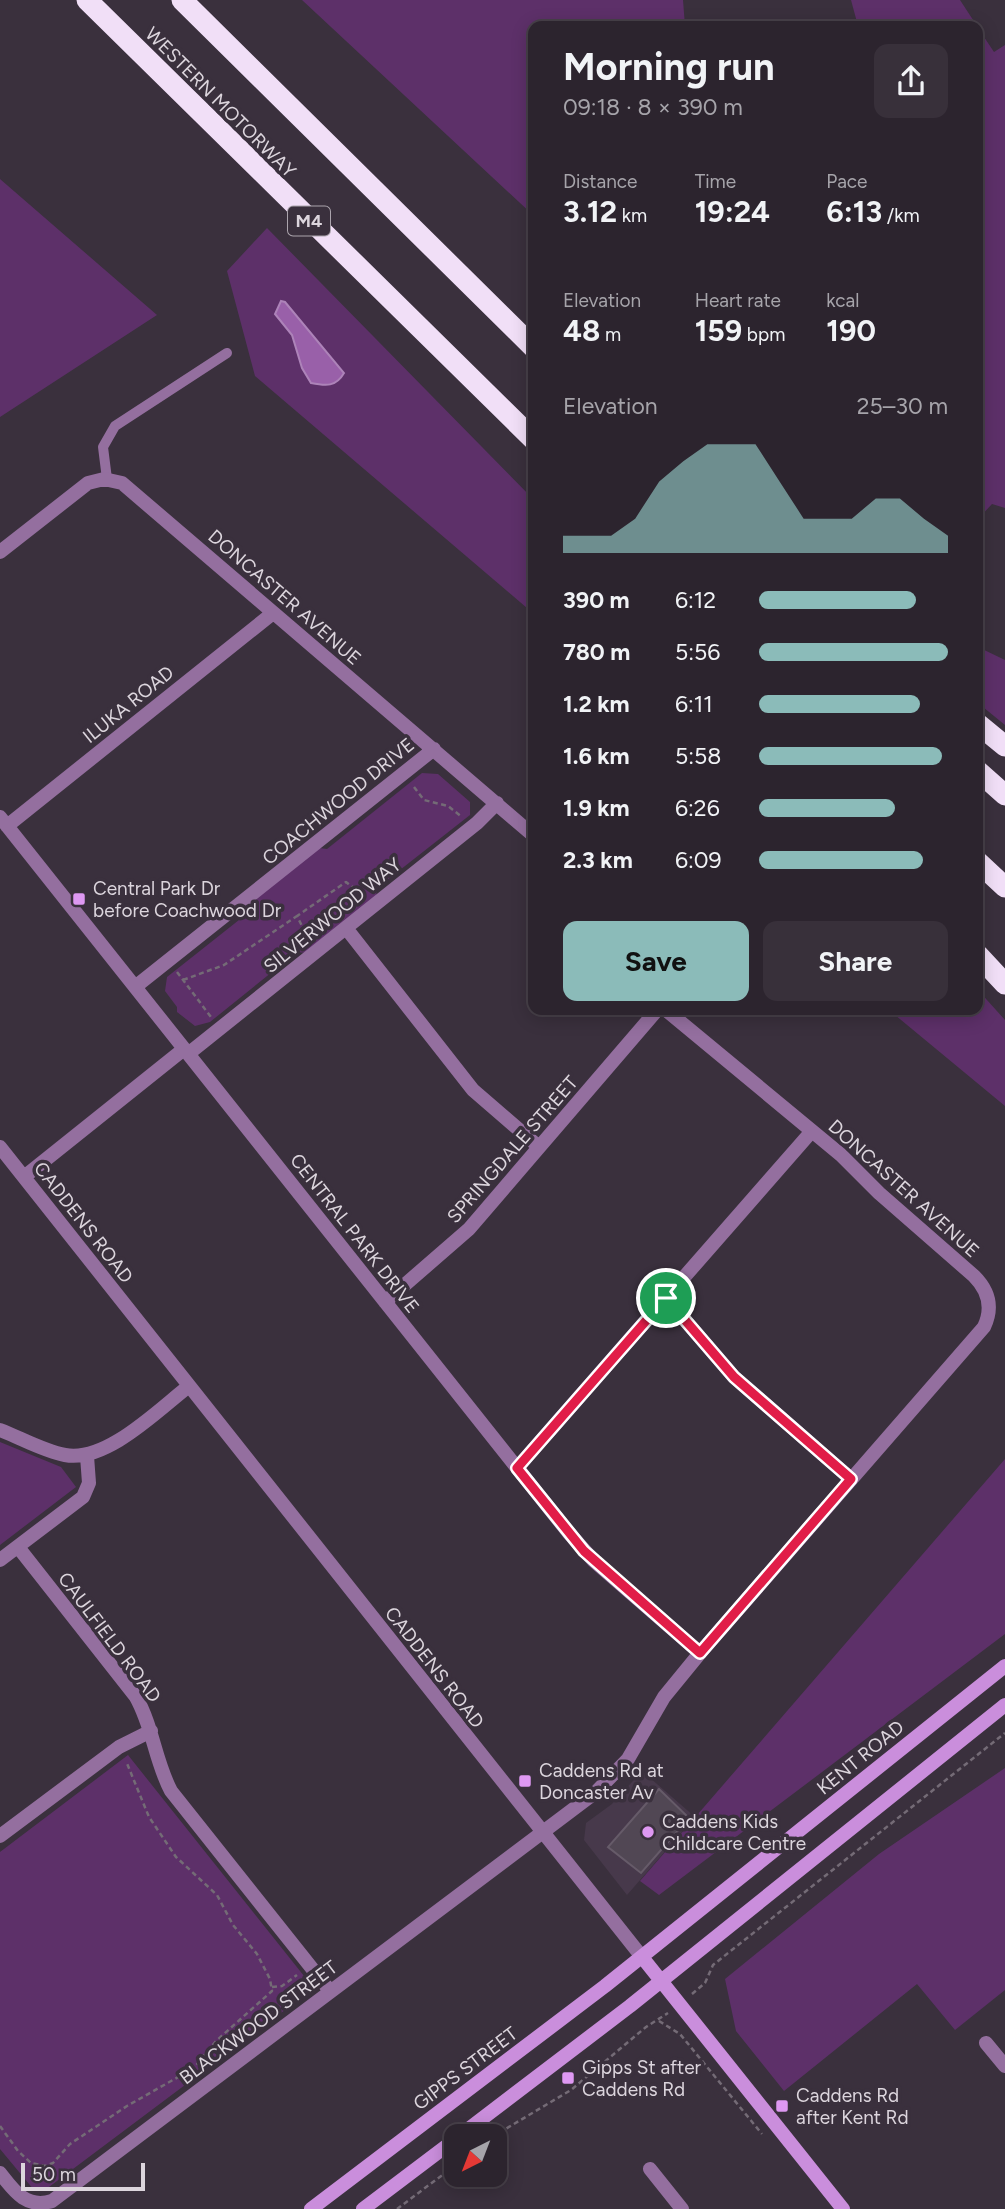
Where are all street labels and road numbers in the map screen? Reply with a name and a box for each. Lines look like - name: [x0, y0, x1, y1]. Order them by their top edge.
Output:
- street label: WESTERN MOTORWAY: [140, 22, 301, 183]
- road number: M4: [288, 206, 330, 236]
- street label: DONCASTER AVENUE: [204, 525, 366, 670]
- street label: ILUKA ROAD: [78, 661, 178, 748]
- street label: COACHWOOD DRIVE: [258, 733, 419, 870]
- street label: SILVERWOOD WAY: [259, 853, 406, 978]
- street label: SPRINGDALE STREET: [442, 1071, 583, 1228]
- street label: DONCASTER AVENUE: [824, 1115, 984, 1262]
- street label: CENTRAL PARK DRIVE: [285, 1149, 424, 1318]
- street label: CADDENS ROAD: [29, 1157, 138, 1288]
- street label: CAULFIELD ROAD: [53, 1568, 166, 1707]
- street label: CADDENS ROAD: [380, 1602, 489, 1733]
- street label: KENT ROAD: [812, 1715, 908, 1799]
- street label: BLACKWOOD STREET: [175, 1955, 342, 2089]
- street label: GIPPS STREET: [409, 2021, 522, 2115]

